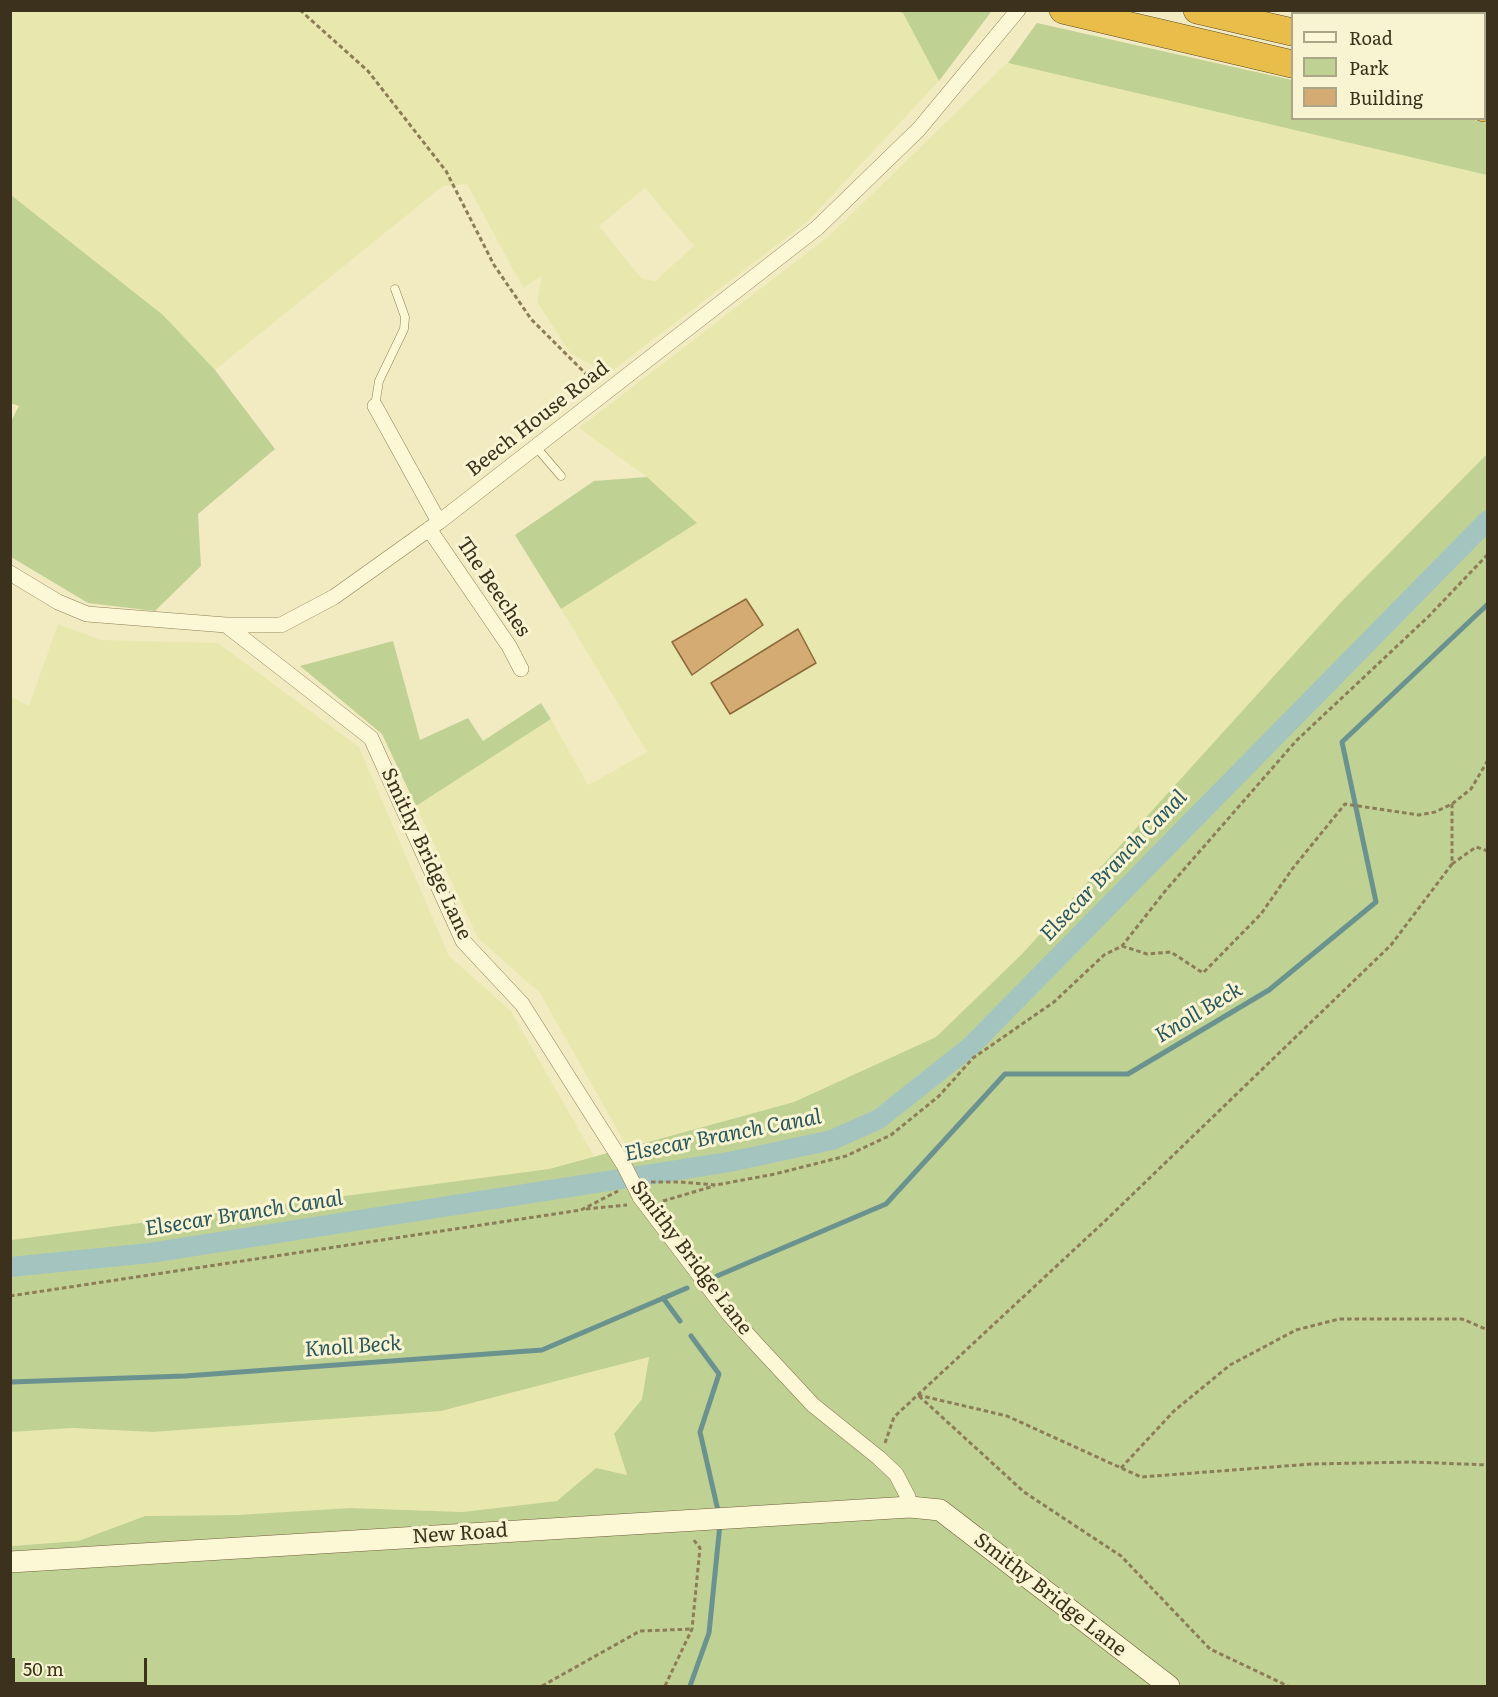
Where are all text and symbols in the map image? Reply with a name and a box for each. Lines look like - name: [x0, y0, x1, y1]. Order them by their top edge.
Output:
- legend: [1291, 12, 1486, 120]
- text: Road: [1349, 24, 1393, 51]
- text: Park: [1349, 54, 1388, 81]
- text: Building: [1349, 84, 1423, 111]
- street label: Beech House Road: [462, 356, 614, 482]
- street label: The Beeches: [451, 533, 535, 641]
- street label: Smithy Bridge Lane: [376, 764, 476, 944]
- water label: Elsecar Branch Canal: [1035, 785, 1193, 947]
- water label: Knoll Beck: [1151, 977, 1247, 1049]
- water label: Elsecar Branch Canal: [622, 1105, 824, 1167]
- street label: Smithy Bridge Lane: [625, 1176, 757, 1340]
- water label: Elsecar Branch Canal: [143, 1186, 345, 1242]
- water label: Knoll Beck: [304, 1331, 402, 1363]
- street label: New Road: [411, 1519, 509, 1549]
- street label: Smithy Bridge Lane: [969, 1528, 1131, 1662]
- scale bar: [15, 1646, 150, 1684]
- text: 50 m: [23, 1655, 64, 1682]

